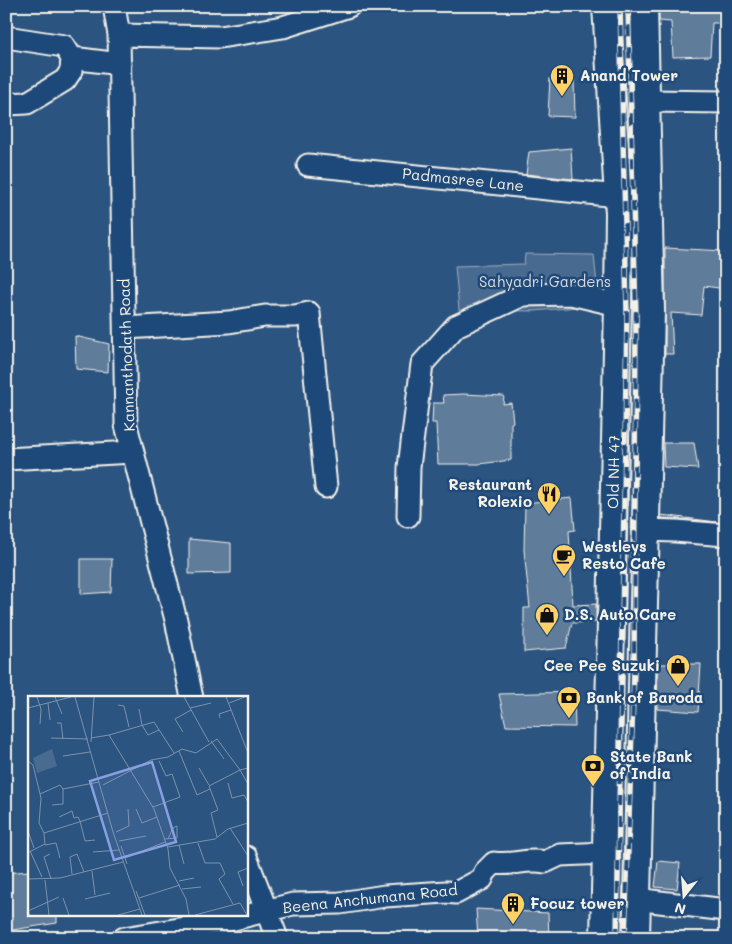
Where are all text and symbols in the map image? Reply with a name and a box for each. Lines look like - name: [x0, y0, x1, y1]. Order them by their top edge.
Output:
- building icon: Anand Tower: [549, 63, 575, 97]
- place label: Anand Tower: [580, 65, 678, 85]
- street label: Padmasree Lane: [401, 163, 525, 195]
- park label: Sahyadri Gardens: [479, 271, 611, 291]
- street label: Kannanthodath Road: [113, 278, 139, 432]
- street label: Old NH 47: [602, 435, 624, 509]
- place label: Restaurant Rolexio: [448, 474, 532, 511]
- restaurant icon: Restaurant Rolexio: [536, 481, 562, 515]
- place label: Westleys Resto Cafe: [582, 536, 666, 573]
- cafe icon: Westleys Resto Cafe: [551, 543, 577, 577]
- shop icon: D.S. Auto Care: [534, 602, 560, 636]
- place label: D.S. Auto Care: [564, 604, 676, 624]
- shop icon: Cee Pee Suzuki: [665, 653, 691, 687]
- place label: Cee Pee Suzuki: [544, 655, 660, 675]
- bank icon: Bank of Baroda: [556, 685, 582, 719]
- place label: Bank of Baroda: [586, 687, 703, 707]
- inset map: [28, 696, 248, 916]
- place label: State Bank of India: [610, 746, 692, 783]
- bank icon: State Bank of India: [580, 753, 606, 787]
- north arrow: [660, 872, 710, 922]
- street label: Beena Anchumana Road: [282, 879, 458, 917]
- building icon: Focuz tower: [500, 891, 526, 925]
- place label: Focuz tower: [530, 893, 624, 913]
- text: N: [672, 898, 688, 920]

